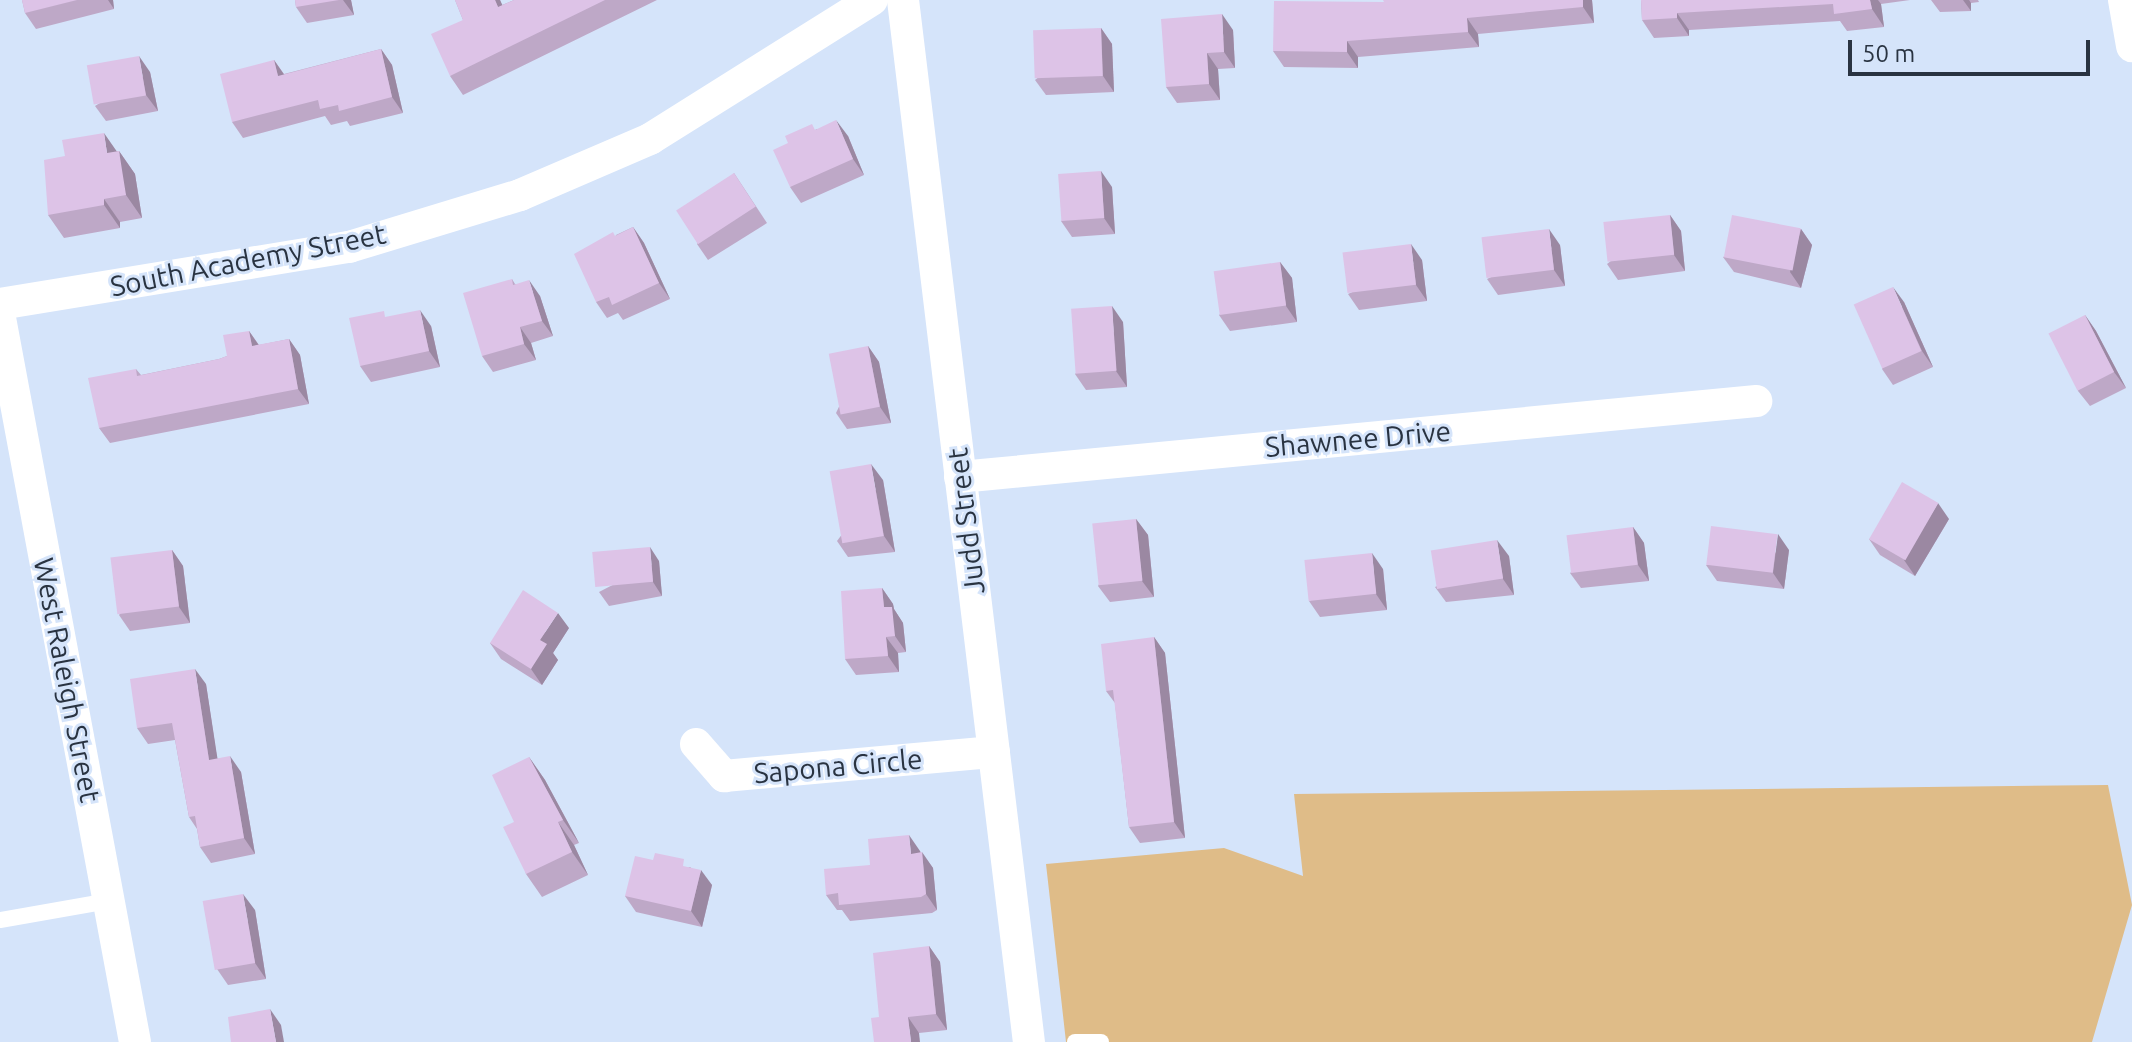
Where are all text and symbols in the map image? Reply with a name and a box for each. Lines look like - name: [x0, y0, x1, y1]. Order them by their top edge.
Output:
- scale bar: [1852, 24, 2094, 74]
- text: 50 m: [1862, 40, 1915, 67]
- street label: South Academy Street: [107, 217, 389, 303]
- street label: Shawnee Drive: [1264, 414, 1452, 464]
- street label: Judd Street: [940, 446, 992, 596]
- street label: West Raleigh Street: [27, 555, 107, 805]
- street label: Sapona Circle: [752, 742, 924, 790]

